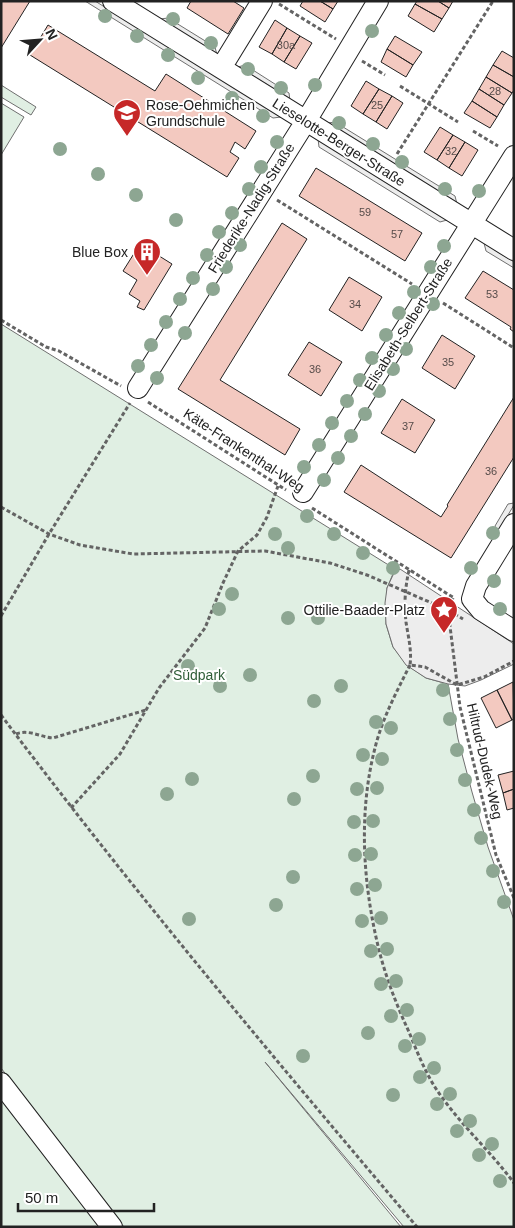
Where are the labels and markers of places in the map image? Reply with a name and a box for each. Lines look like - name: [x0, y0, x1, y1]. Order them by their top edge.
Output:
- place label: Rose-Oehmichen Grundschule: [146, 97, 255, 129]
- school or university icon: Rose-Oehmichen Grundschule: [112, 98, 142, 137]
- building icon: Blue Box: [132, 237, 162, 276]
- place label: Blue Box: [72, 244, 128, 260]
- place icon: Ottilie-Baader-Platz: [429, 595, 459, 634]
- place label: Ottilie-Baader-Platz: [304, 602, 425, 618]

